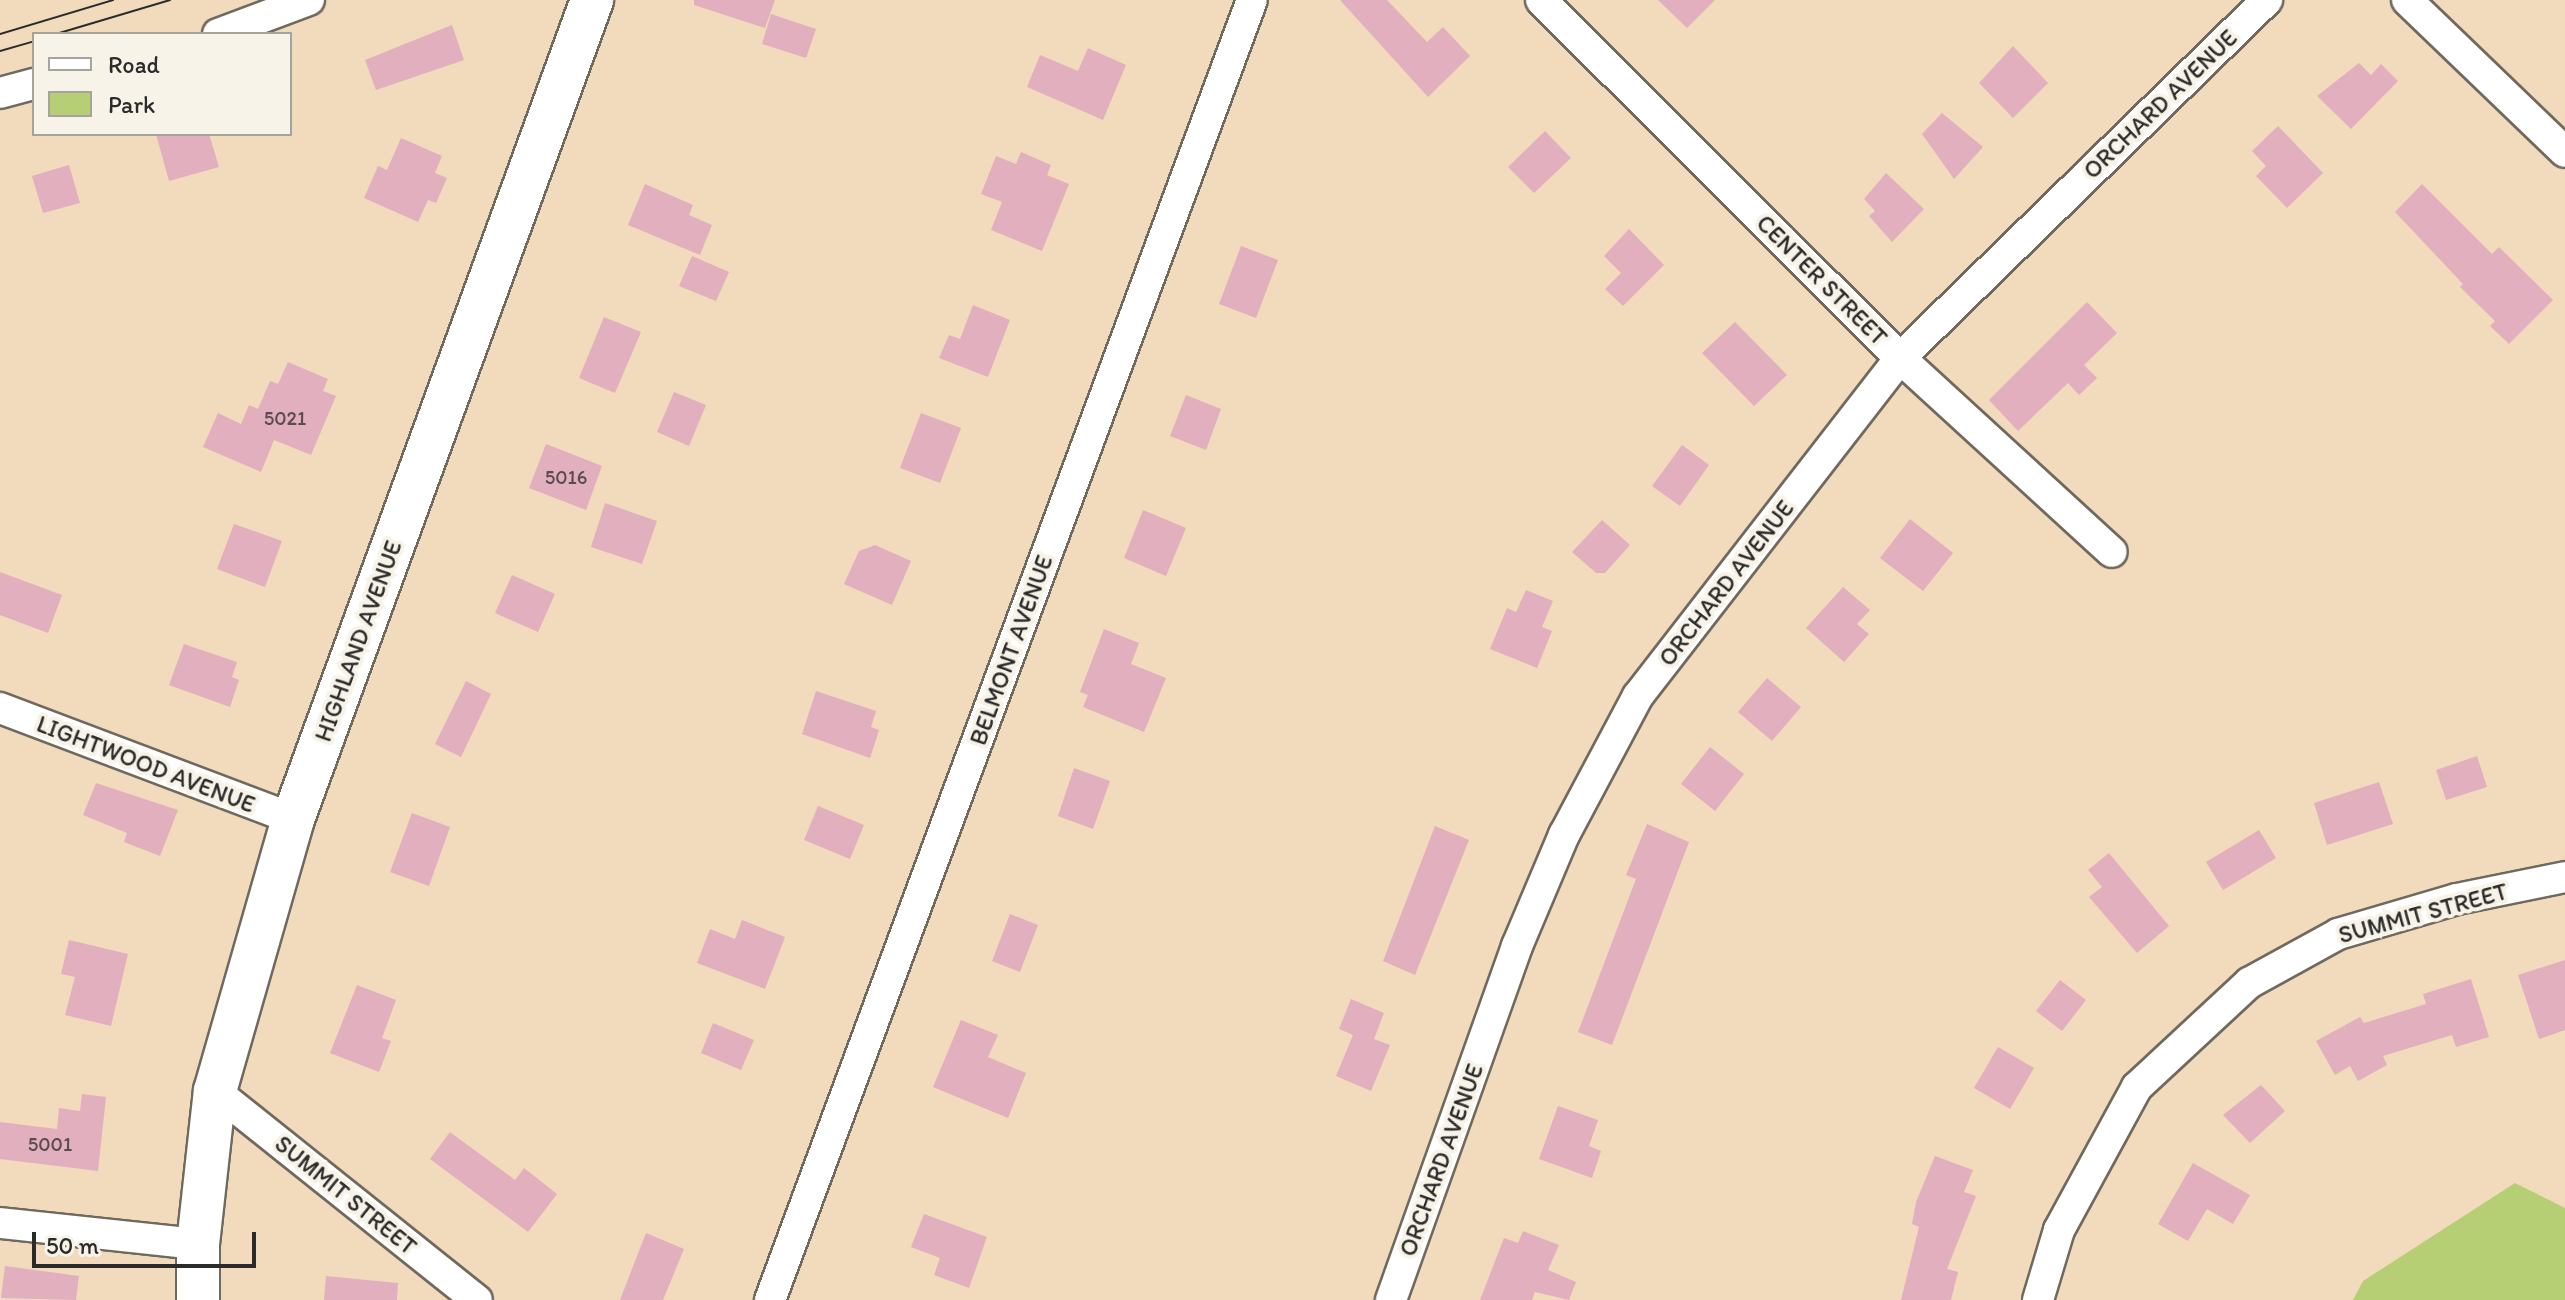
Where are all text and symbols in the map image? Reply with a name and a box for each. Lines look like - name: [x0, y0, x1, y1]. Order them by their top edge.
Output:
- street label: ORCHARD AVENUE: [2077, 24, 2243, 184]
- legend: [32, 32, 292, 136]
- text: Road: [108, 50, 160, 79]
- text: Park: [108, 90, 155, 119]
- street label: CENTER STREET: [1750, 208, 1894, 352]
- house number: 5021: [264, 406, 306, 430]
- house number: 5016: [545, 465, 587, 489]
- street label: ORCHARD AVENUE: [1653, 495, 1799, 671]
- street label: HIGHLAND AVENUE: [308, 537, 408, 745]
- street label: BELMONT AVENUE: [963, 551, 1059, 749]
- street label: LIGHTWOOD AVENUE: [33, 709, 259, 819]
- street label: SUMMIT STREET: [2335, 877, 2511, 949]
- street label: ORCHARD AVENUE: [1393, 1060, 1489, 1260]
- street label: SUMMIT STREET: [269, 1129, 423, 1261]
- house number: 5001: [28, 1132, 72, 1156]
- scale bar: [36, 1216, 260, 1266]
- text: 50 m: [46, 1231, 99, 1260]

